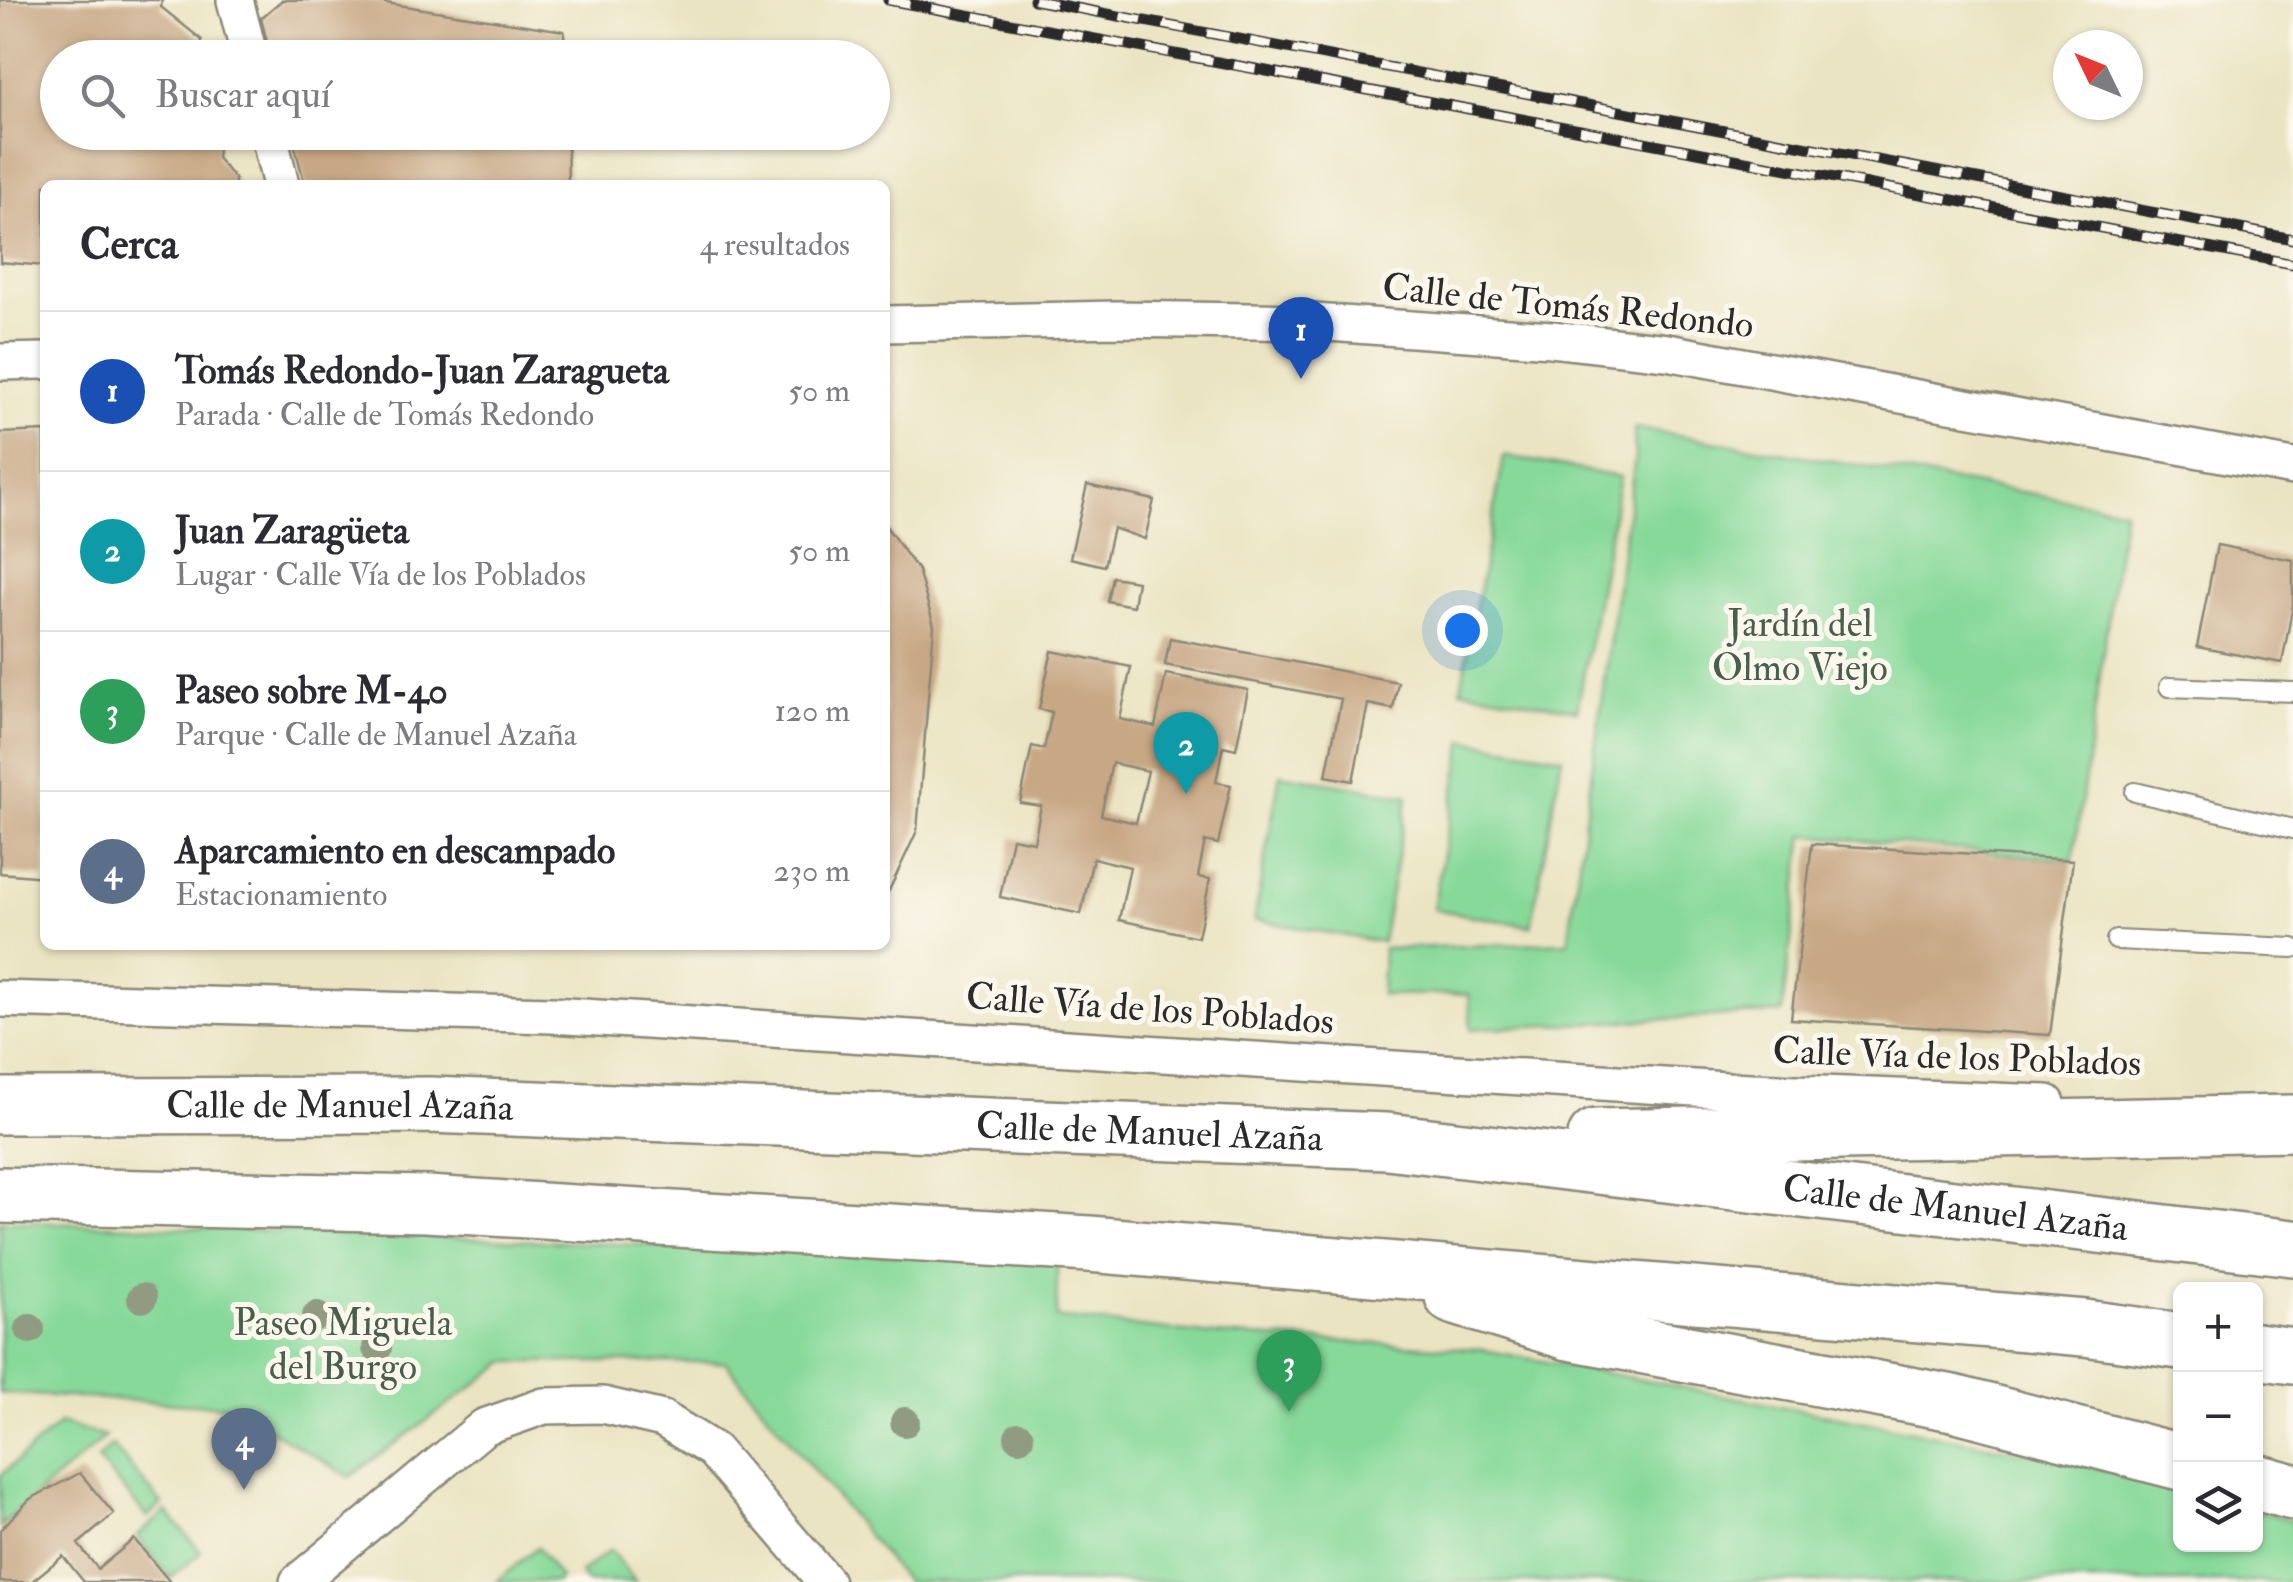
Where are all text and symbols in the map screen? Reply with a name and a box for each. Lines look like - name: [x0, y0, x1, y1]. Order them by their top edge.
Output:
- north arrow: [2053, 30, 2143, 120]
- search box: [40, 40, 890, 150]
- icon: search: [75, 68, 130, 123]
- text: Buscar aquí: [155, 71, 331, 119]
- text: Cerca: [80, 219, 178, 271]
- text: 4 resultados: [700, 225, 850, 265]
- street label: Calle de Tomás Redondo: [1380, 263, 1756, 349]
- pin: 1: [1268, 296, 1334, 379]
- text: Tomás Redondo-Juan Zaragueta: [175, 347, 669, 395]
- text: 1: [107, 371, 118, 411]
- text: 50 m: [788, 371, 850, 411]
- text: Parada · Calle de Tomás Redondo: [175, 395, 594, 435]
- text: Juan Zaragüeta: [175, 507, 409, 555]
- text: 2: [104, 531, 121, 571]
- text: 50 m: [788, 531, 850, 571]
- text: Lugar · Calle Vía de los Poblados: [175, 555, 586, 595]
- park label: Jardín del Olmo Viejo: [1712, 600, 1888, 692]
- your location: [1437, 605, 1488, 656]
- text: Paseo sobre M-40: [175, 667, 448, 715]
- text: 3: [106, 691, 119, 731]
- text: 120 m: [774, 691, 850, 731]
- pin: 2: [1154, 712, 1218, 794]
- text: Parque · Calle de Manuel Azaña: [175, 715, 577, 755]
- text: Aparcamiento en descampado: [175, 827, 615, 875]
- text: 4: [104, 851, 121, 891]
- text: 230 m: [774, 851, 850, 891]
- text: Estacionamiento: [175, 875, 387, 915]
- street label: Calle Vía de los Poblados: [964, 972, 1336, 1046]
- street label: Calle Vía de los Poblados: [1772, 1027, 2142, 1087]
- street label: Calle de Manuel Azaña: [166, 1081, 515, 1132]
- street label: Calle de Manuel Azaña: [975, 1102, 1324, 1163]
- street label: Calle de Manuel Azaña: [1780, 1164, 2131, 1252]
- map controls: [2173, 1282, 2263, 1552]
- button: +: [2173, 1282, 2263, 1372]
- park label: Paseo Miguela del Burgo: [234, 1299, 453, 1391]
- pin: 3: [1256, 1330, 1322, 1412]
- button: −: [2173, 1372, 2263, 1462]
- pin: 4: [212, 1408, 276, 1490]
- button: layers: [2173, 1462, 2263, 1552]

